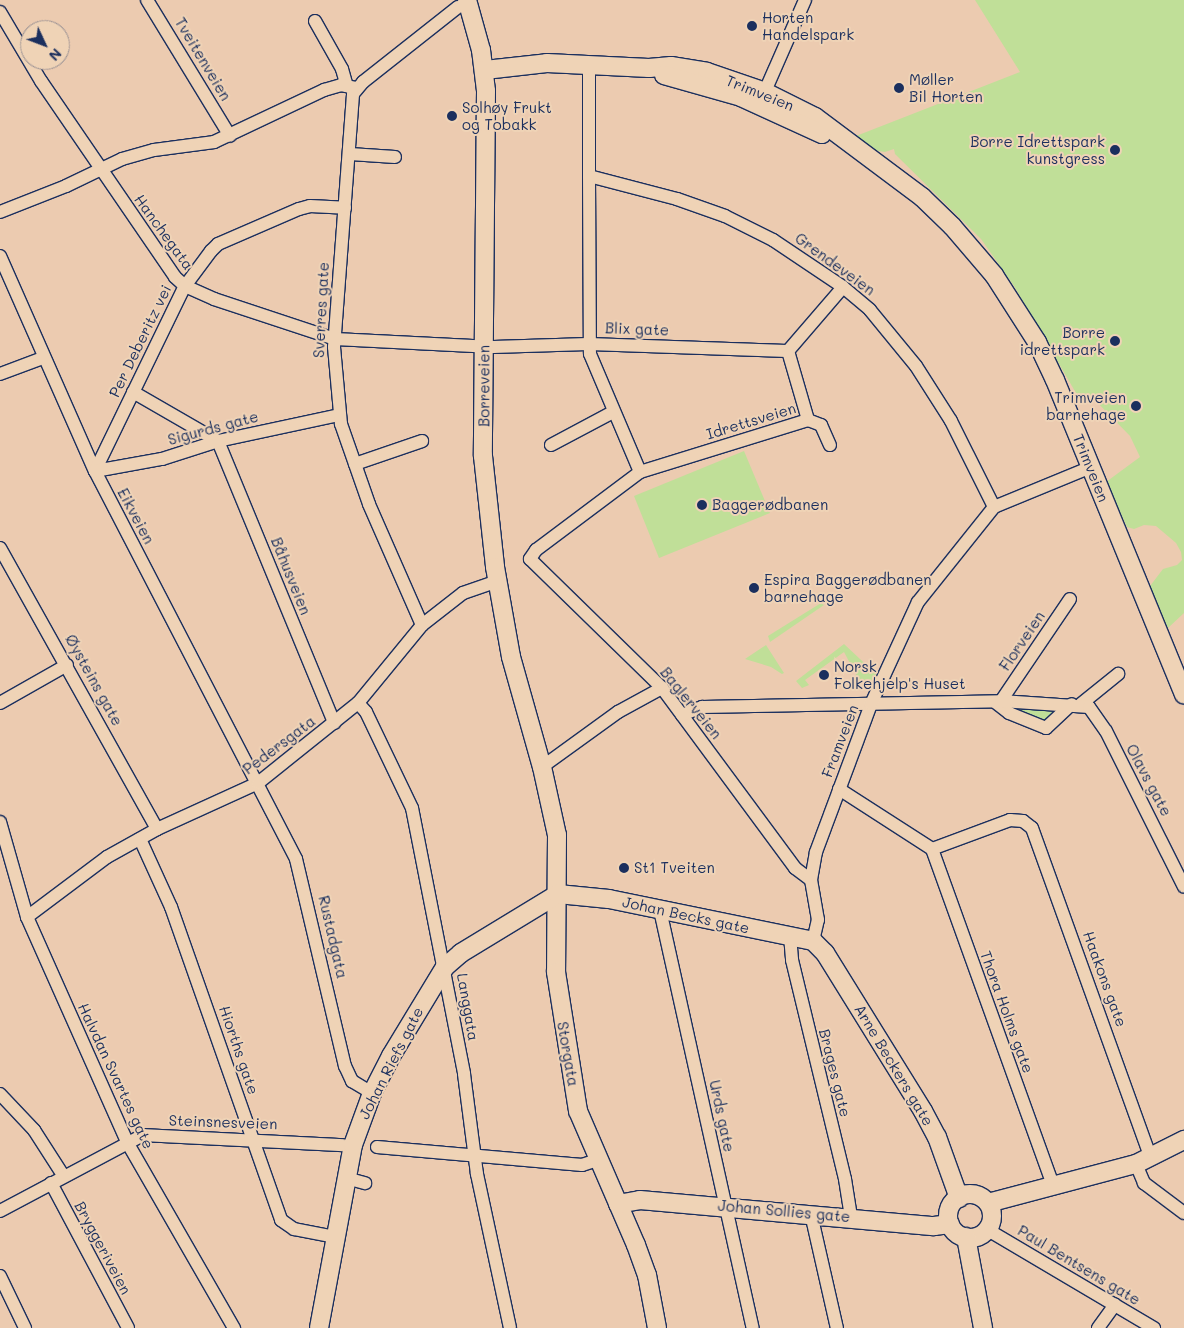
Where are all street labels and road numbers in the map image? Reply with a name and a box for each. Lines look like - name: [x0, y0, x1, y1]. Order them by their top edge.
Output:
- street label: Tveitenveien: [171, 14, 235, 104]
- street label: Trimveien: [723, 71, 797, 115]
- street label: Hanchegata: [131, 191, 197, 273]
- street label: Grendeveien: [792, 229, 878, 299]
- street label: Sverres gate: [309, 262, 333, 358]
- street label: Per Deberitz vei: [105, 282, 175, 400]
- street label: Blix gate: [605, 319, 669, 339]
- street label: Borreveien: [475, 345, 493, 427]
- street label: Idrettsveien: [704, 399, 798, 443]
- street label: Sigurds gate: [166, 407, 260, 449]
- street label: Trimveien: [1069, 431, 1113, 505]
- street label: Eikveien: [114, 485, 158, 547]
- street label: Båhusveien: [267, 535, 315, 617]
- street label: Florveien: [996, 608, 1048, 674]
- street label: Øysteins gate: [61, 631, 127, 729]
- street label: Baglerveien: [657, 663, 725, 743]
- street label: Framveien: [818, 702, 862, 780]
- street label: Pedersgata: [239, 712, 319, 778]
- street label: Olavs gate: [1123, 741, 1175, 819]
- street label: Johan Becks gate: [621, 893, 751, 937]
- street label: Rustadgata: [315, 894, 351, 980]
- street label: Haakons gate: [1079, 929, 1131, 1029]
- street label: Thora Holms gate: [977, 948, 1037, 1076]
- street label: Langgata: [453, 972, 483, 1042]
- street label: Halvdan Svartes gate: [74, 1000, 158, 1152]
- street label: Arne Beckers gate: [851, 1001, 937, 1129]
- street label: Hiorths gate: [215, 1003, 263, 1097]
- street label: Johan Riefs gate: [355, 1004, 427, 1122]
- street label: Storgata: [553, 1020, 583, 1088]
- street label: Brages gate: [815, 1027, 855, 1119]
- street label: Urds gate: [706, 1078, 738, 1154]
- street label: Steinsnesveien: [168, 1111, 278, 1133]
- street label: Johan Sollies gate: [717, 1196, 851, 1226]
- street label: Bryggeriveien: [71, 1198, 135, 1298]
- street label: Paul Bentsens gate: [1014, 1221, 1144, 1309]

